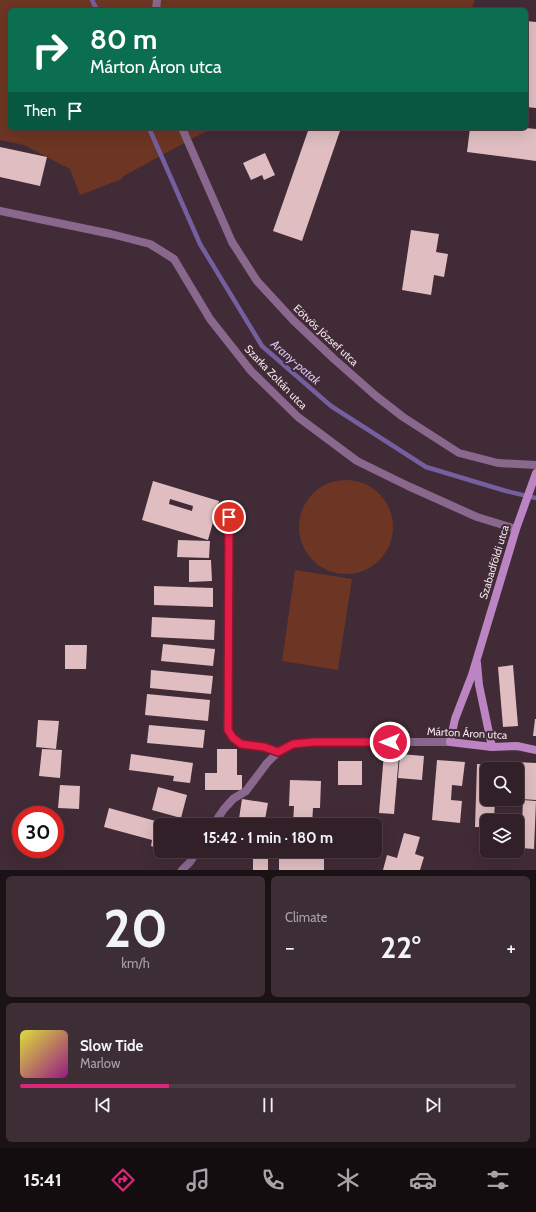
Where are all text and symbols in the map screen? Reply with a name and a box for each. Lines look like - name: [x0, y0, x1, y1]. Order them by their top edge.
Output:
- text: 80 m: [90, 22, 157, 56]
- icon: right: [24, 24, 76, 76]
- text: Márton Áron utca: [90, 56, 222, 78]
- icon: arrive: [64, 100, 86, 122]
- text: Then: [24, 102, 56, 120]
- street label: Eötvös József utca: [291, 301, 362, 369]
- water label: Arany-patak: [267, 336, 325, 388]
- street label: Szarka Zoltán utca: [242, 342, 311, 413]
- pin: [212, 500, 246, 534]
- icon: arrive: [218, 506, 240, 528]
- street label: Szabadföldi utca: [476, 522, 512, 601]
- position arrow: [369, 721, 411, 763]
- street label: Márton Áron utca: [426, 724, 508, 742]
- map controls: [480, 762, 524, 858]
- button: search: [480, 762, 524, 806]
- speed limit sign: 30: [12, 806, 64, 858]
- button: layers: [480, 814, 524, 858]
- text: 15:42 · 1 min · 180 m: [203, 829, 333, 847]
- text: 20: [103, 897, 168, 960]
- text: Climate: [285, 909, 327, 925]
- text: 22°: [380, 929, 421, 966]
- text: −: [285, 934, 295, 961]
- text: +: [506, 934, 516, 961]
- text: km/h: [121, 955, 150, 971]
- text: Slow Tide: [80, 1037, 143, 1055]
- text: Marlow: [80, 1055, 120, 1071]
- icon: previous: [92, 1094, 114, 1116]
- icon: pause: [257, 1094, 279, 1116]
- icon: next: [422, 1094, 444, 1116]
- icon: directions: [109, 1166, 137, 1194]
- icon: music: [184, 1166, 212, 1194]
- icon: phone: [259, 1166, 287, 1194]
- icon: climate: [334, 1166, 362, 1194]
- icon: car: [409, 1166, 437, 1194]
- icon: filters: [484, 1166, 512, 1194]
- text: 15:41: [24, 1169, 62, 1191]

